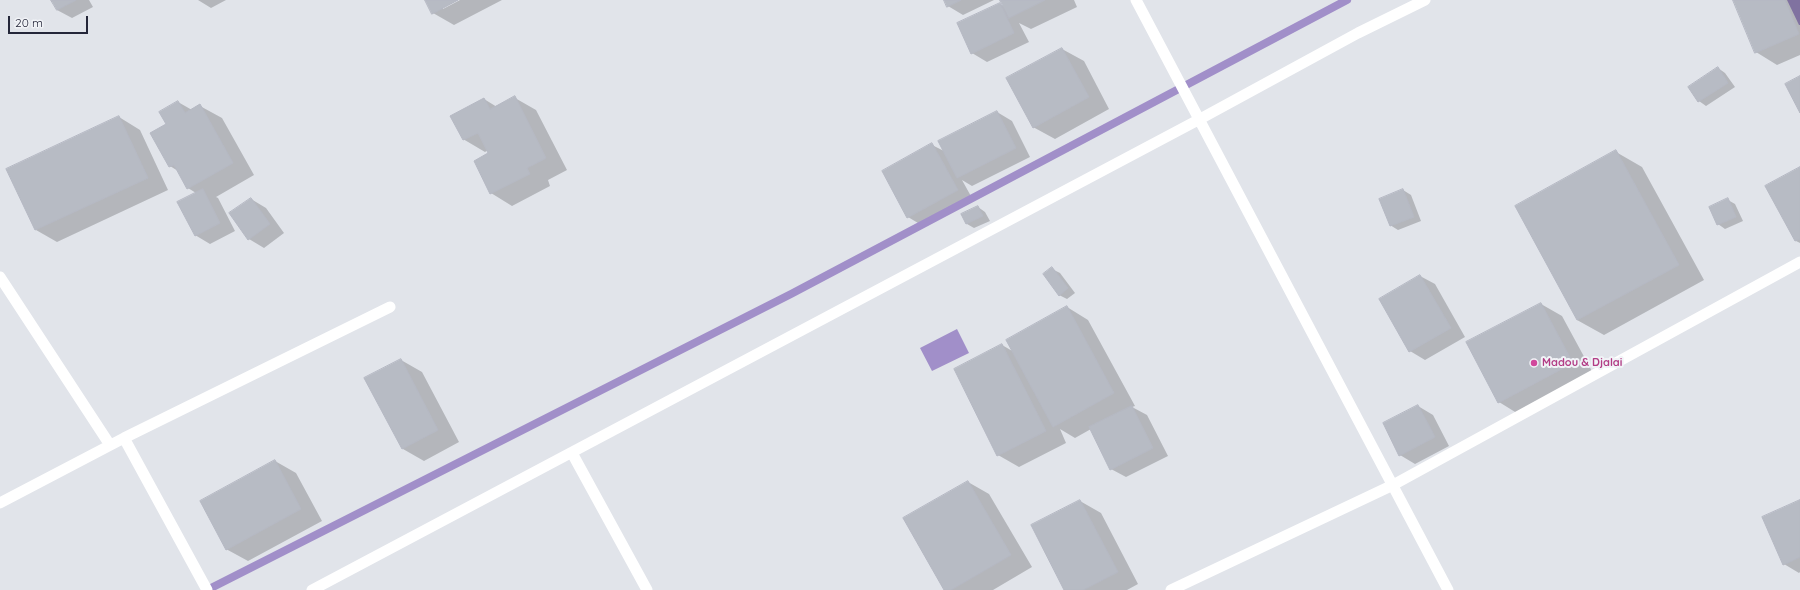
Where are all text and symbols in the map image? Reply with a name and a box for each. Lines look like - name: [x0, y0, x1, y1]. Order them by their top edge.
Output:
- scale bar: [10, 8, 90, 34]
- text: 20 m: [15, 15, 43, 30]
- place label: Madou & Djalai: [1542, 356, 1622, 370]
- marker: Madou & Djalai: [1529, 358, 1539, 368]

